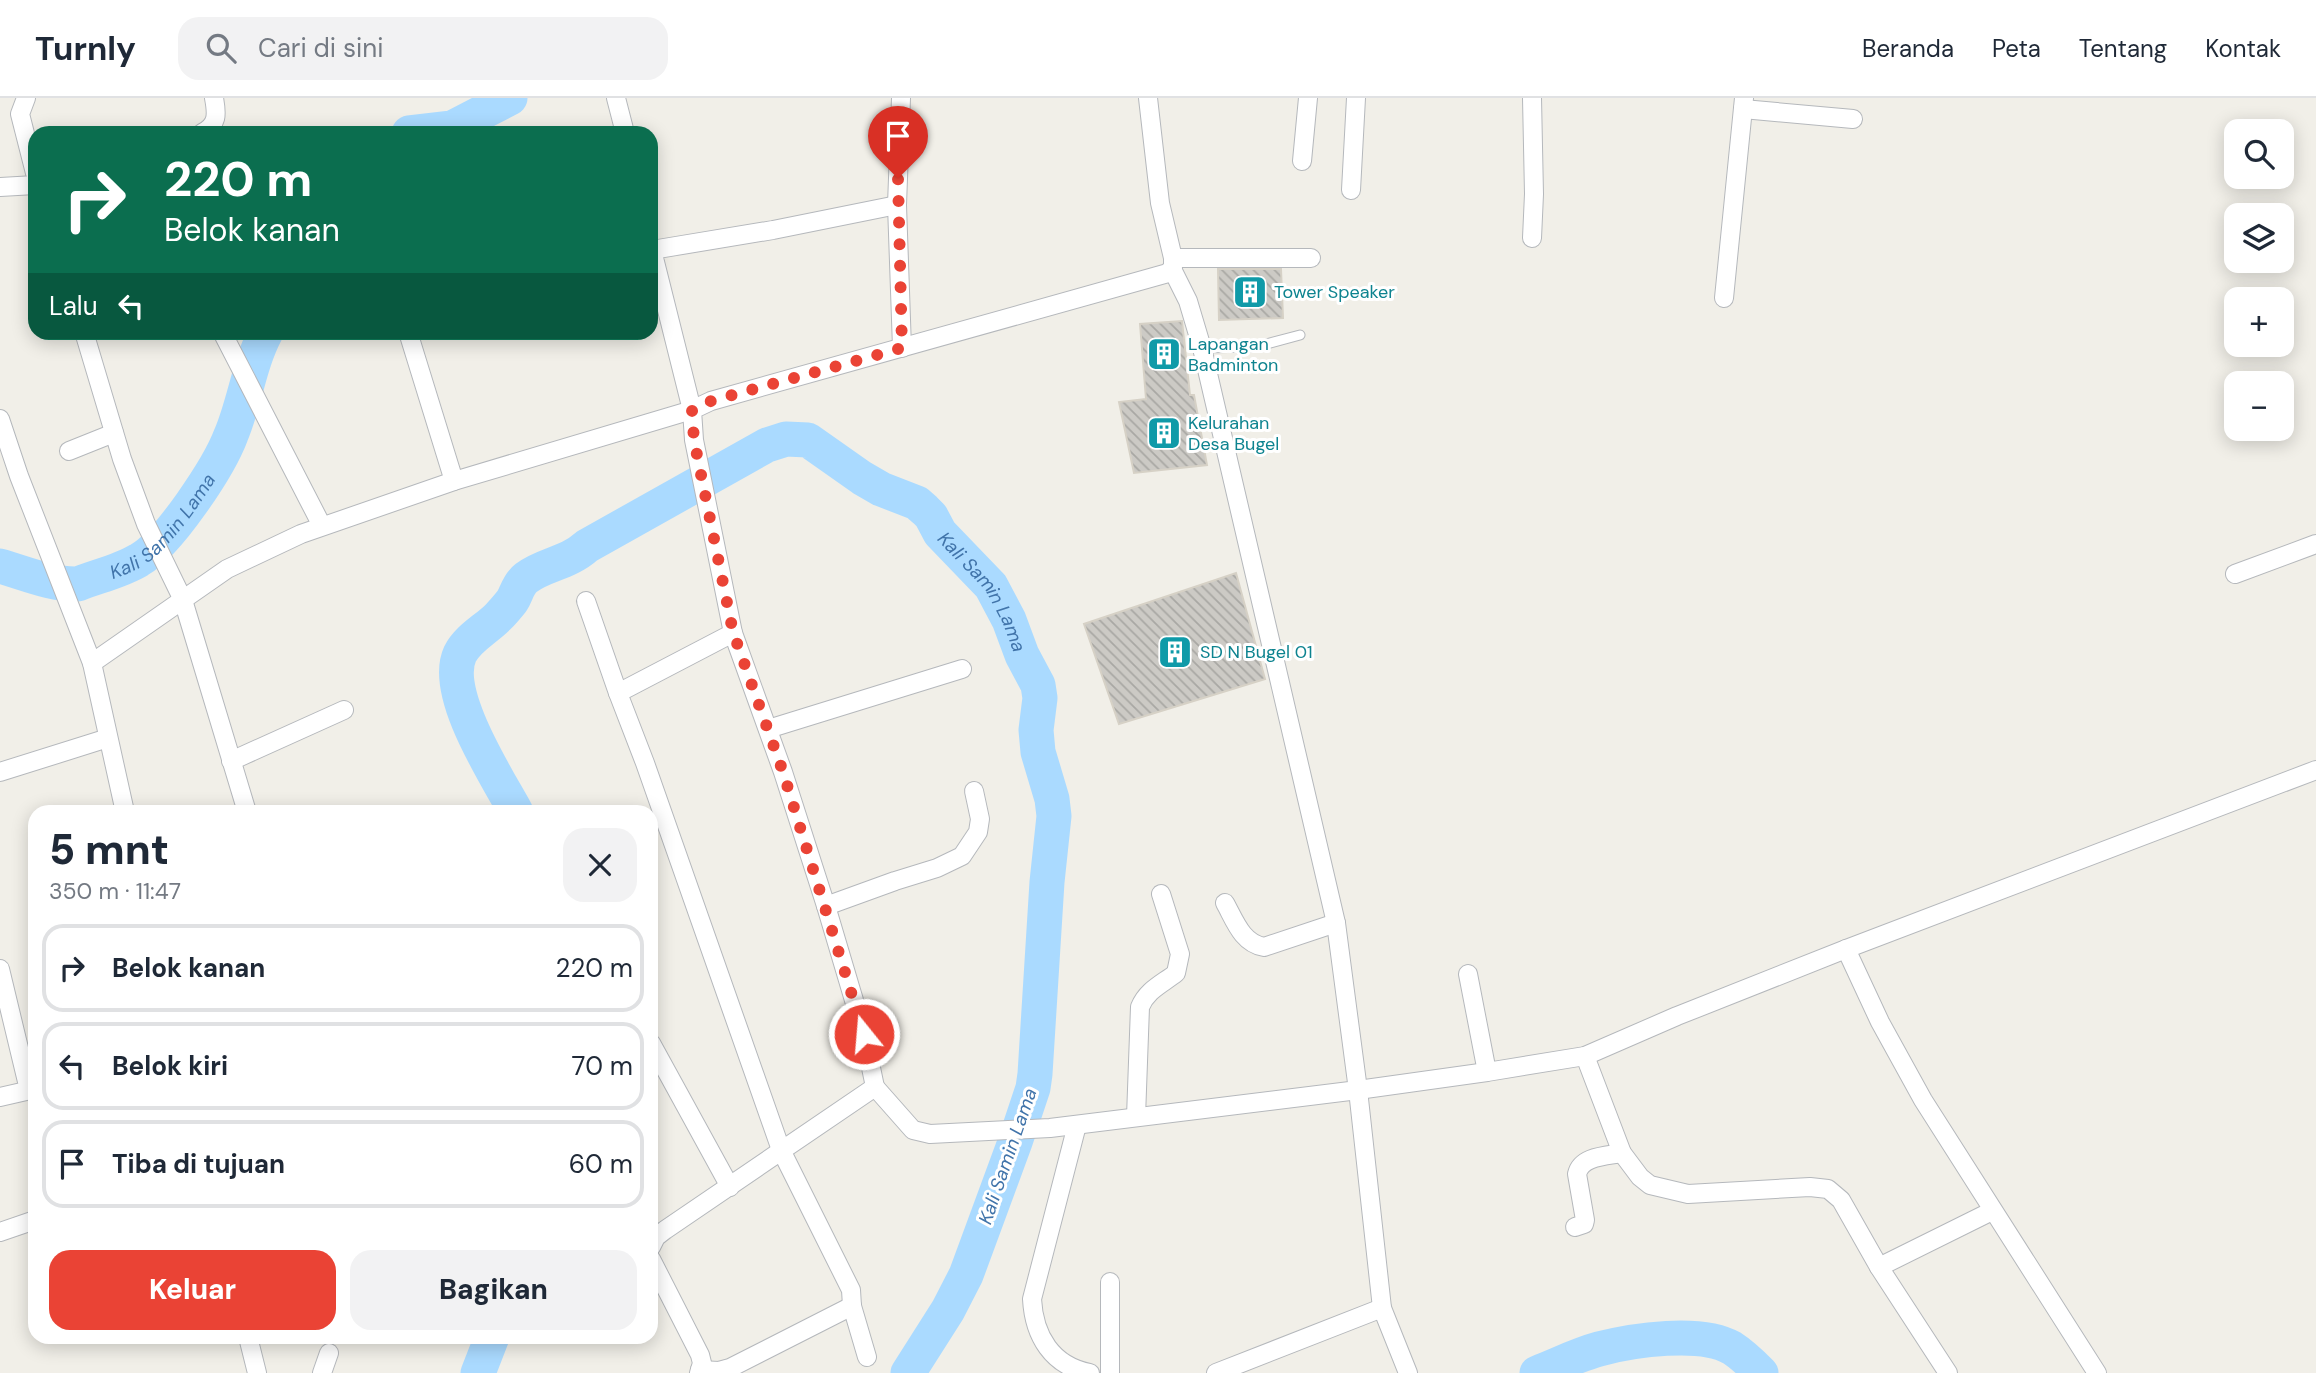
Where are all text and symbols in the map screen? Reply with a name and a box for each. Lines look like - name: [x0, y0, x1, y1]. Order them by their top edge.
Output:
- search box: [178, 17, 668, 80]
- text: Turnly: [35, 27, 136, 70]
- icon: search: [202, 29, 240, 67]
- text: Cari di sini: [258, 31, 383, 65]
- text: Beranda: [1862, 33, 1954, 64]
- text: Peta: [1992, 33, 2041, 64]
- text: Tentang: [2079, 33, 2167, 64]
- text: Kontak: [2205, 33, 2281, 64]
- pin: [868, 106, 928, 178]
- icon: arrive: [879, 117, 917, 155]
- map controls: [2224, 119, 2294, 441]
- button: search: [2224, 119, 2294, 189]
- text: 220 m: [164, 147, 312, 211]
- icon: right: [49, 154, 140, 245]
- button: layers: [2224, 203, 2294, 273]
- text: Belok kanan: [164, 209, 340, 251]
- building icon: Tower Speaker: [1231, 273, 1269, 311]
- place label: Tower Speaker: [1274, 280, 1395, 304]
- icon: left: [112, 287, 150, 325]
- button: +: [2224, 287, 2294, 357]
- text: Lalu: [49, 289, 98, 323]
- place label: Lapangan Badminton: [1188, 332, 1278, 377]
- building icon: Lapangan Badminton: [1145, 335, 1183, 373]
- button: −: [2224, 371, 2294, 441]
- place label: Kelurahan Desa Bugel: [1188, 411, 1279, 456]
- building icon: Kelurahan Desa Bugel: [1145, 414, 1183, 452]
- water label: Kali Samin Lama: [106, 469, 221, 585]
- water label: Kali Samin Lama: [932, 526, 1032, 655]
- building icon: SD N Bugel 01: [1156, 633, 1194, 671]
- place label: SD N Bugel 01: [1200, 640, 1313, 664]
- text: 5 mnt: [49, 822, 169, 877]
- button: close: [563, 828, 637, 902]
- text: 350 m · 11:47: [49, 876, 181, 906]
- icon: right: [53, 949, 91, 987]
- text: Belok kanan: [112, 951, 265, 985]
- text: 220 m: [555, 951, 633, 985]
- position arrow: [827, 997, 901, 1071]
- icon: left: [53, 1047, 91, 1085]
- text: Belok kiri: [112, 1049, 228, 1083]
- text: 70 m: [572, 1049, 633, 1083]
- water label: Kali Samin Lama: [972, 1085, 1042, 1228]
- icon: arrive: [53, 1145, 91, 1183]
- text: Tiba di tujuan: [112, 1147, 285, 1181]
- text: 60 m: [569, 1147, 633, 1181]
- button: Keluar: [49, 1250, 336, 1330]
- button: Bagikan: [350, 1250, 637, 1330]

